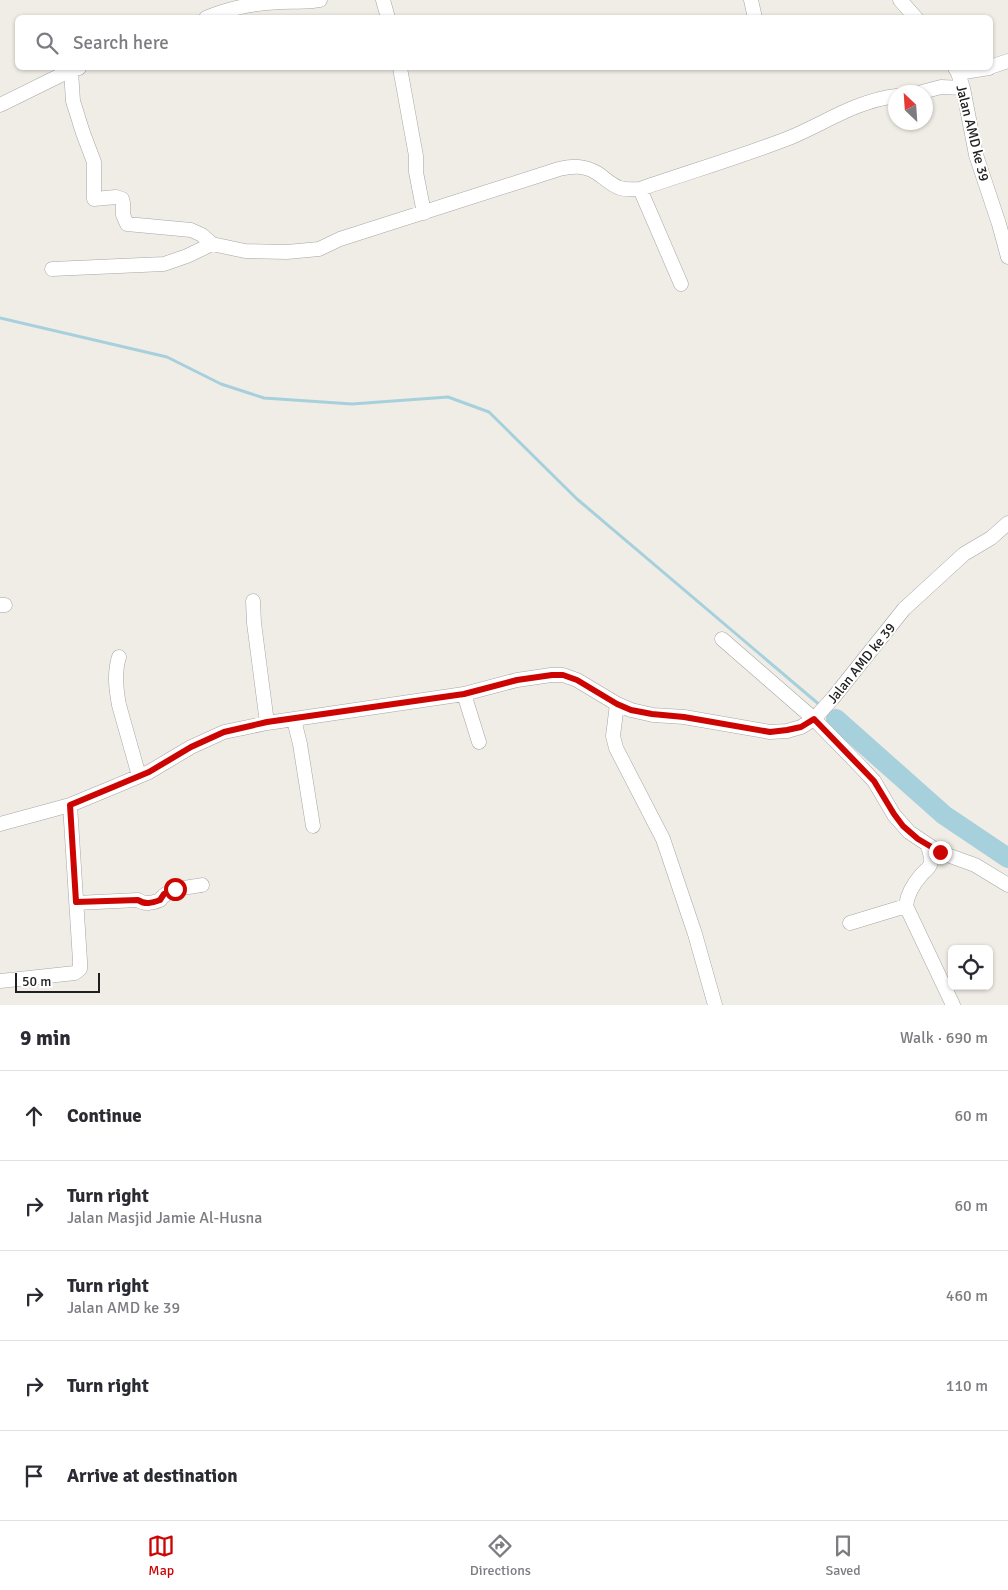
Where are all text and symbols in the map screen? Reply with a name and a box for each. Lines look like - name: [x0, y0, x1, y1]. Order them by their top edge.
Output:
- search box: [15, 15, 993, 70]
- icon: search: [33, 29, 61, 57]
- text: Search here: [73, 31, 169, 55]
- street label: Jalan AMD ke 39: [952, 83, 993, 183]
- north arrow: [888, 85, 933, 130]
- street label: Jalan AMD ke 39: [824, 620, 899, 707]
- route end: [929, 841, 952, 864]
- route start: [164, 878, 187, 901]
- map controls: [948, 945, 993, 990]
- button: locate: [948, 945, 993, 990]
- scale bar: [15, 970, 100, 993]
- text: 50 m: [22, 973, 51, 990]
- text: 9 min: [20, 1025, 71, 1051]
- text: Walk · 690 m: [900, 1028, 988, 1048]
- icon: ahead: [20, 1102, 48, 1130]
- text: Continue: [67, 1104, 142, 1128]
- text: 60 m: [954, 1106, 988, 1126]
- text: Turn right: [67, 1184, 149, 1208]
- icon: right: [20, 1192, 48, 1220]
- text: 60 m: [954, 1196, 988, 1216]
- text: Jalan Masjid Jamie Al-Husna: [67, 1208, 262, 1228]
- text: Turn right: [67, 1274, 149, 1298]
- icon: right: [20, 1282, 48, 1310]
- text: 460 m: [946, 1286, 988, 1306]
- text: Jalan AMD ke 39: [67, 1298, 180, 1318]
- icon: right: [20, 1372, 48, 1400]
- text: Turn right: [67, 1374, 149, 1398]
- text: 110 m: [946, 1376, 988, 1396]
- icon: arrive: [20, 1462, 48, 1490]
- text: Arrive at destination: [67, 1464, 238, 1488]
- tab: Map: [147, 1532, 175, 1579]
- tab: Directions: [470, 1532, 531, 1579]
- tab: Saved: [825, 1532, 861, 1579]

